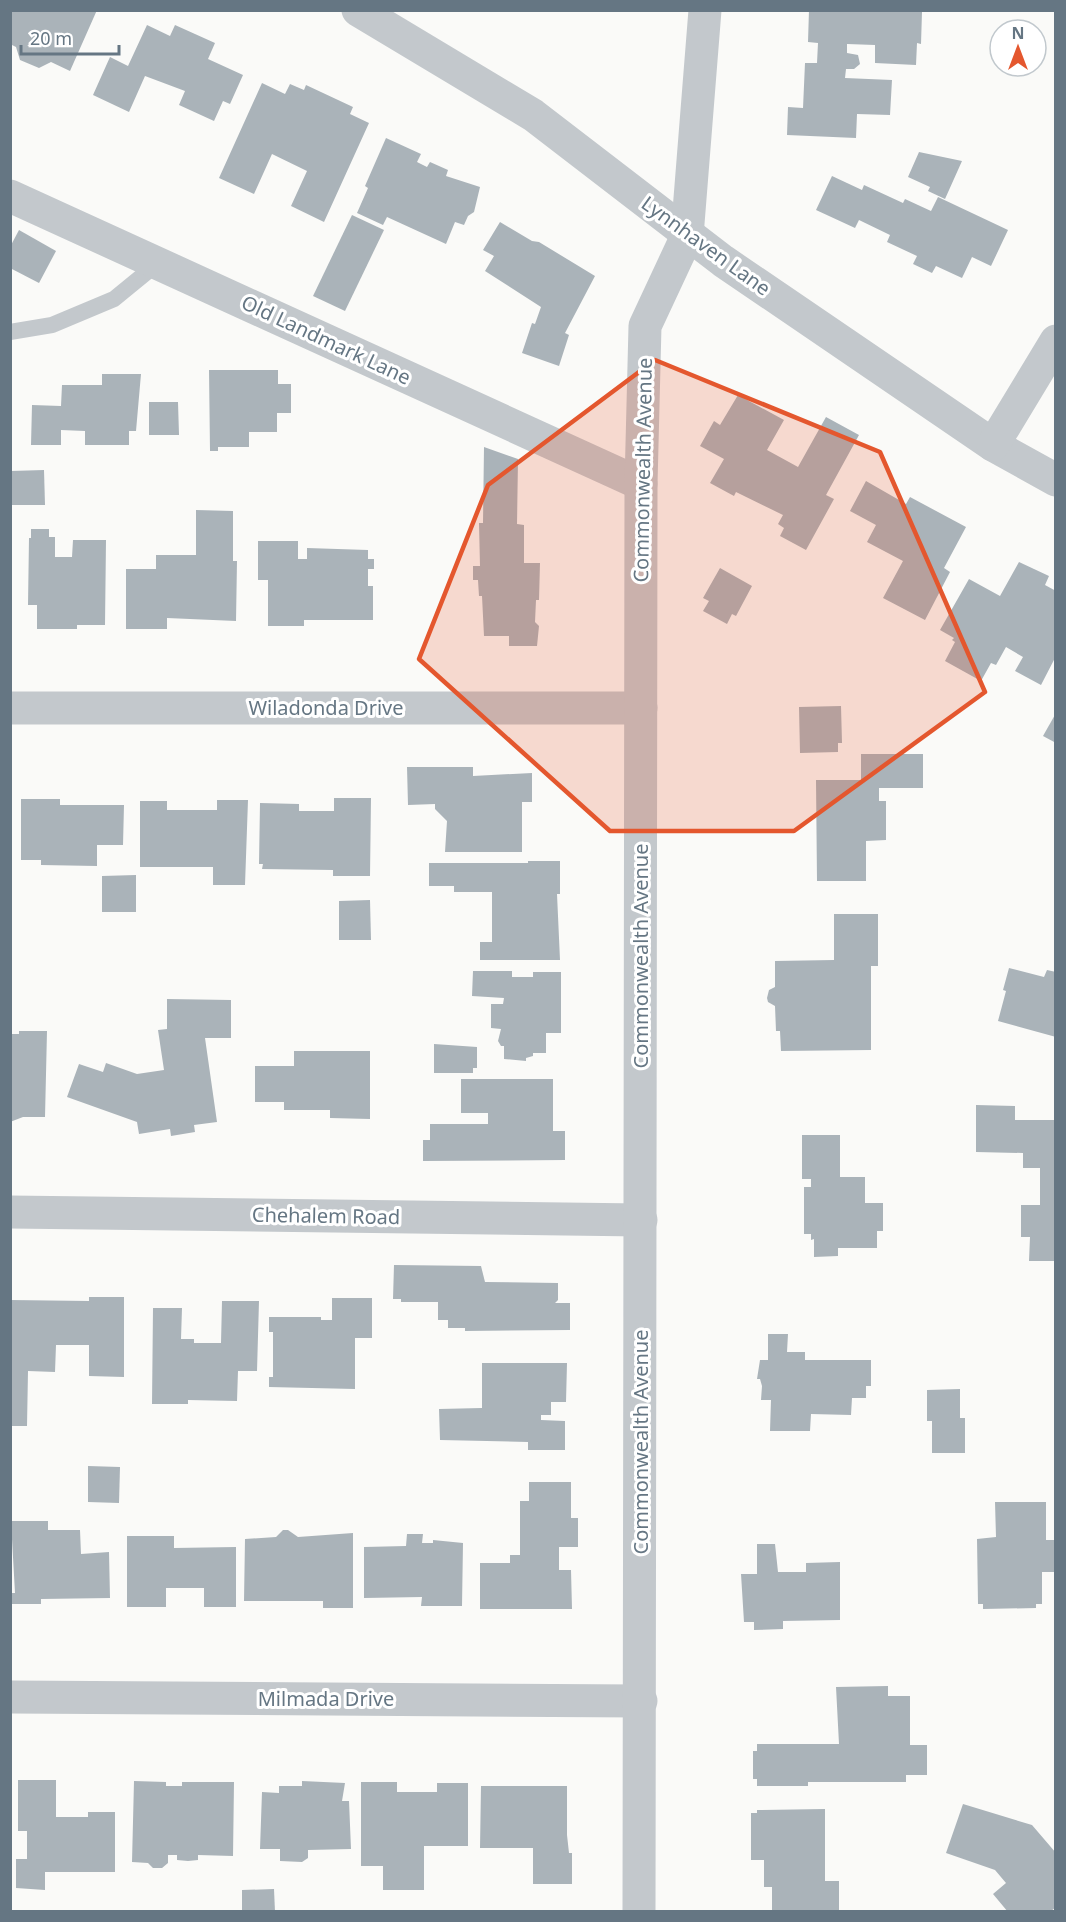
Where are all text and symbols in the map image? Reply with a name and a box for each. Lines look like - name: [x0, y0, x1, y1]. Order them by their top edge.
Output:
- scale bar: [21, 18, 118, 56]
- north arrow: [988, 18, 1048, 78]
- text: N: [1011, 22, 1025, 44]
- text: 20 m: [30, 26, 72, 50]
- street label: Lynnhaven Lane: [636, 190, 776, 302]
- street label: Old Landmark Lane: [237, 288, 415, 391]
- street label: Commonwealth Avenue: [627, 357, 658, 583]
- street label: Wiladonda Drive: [248, 694, 404, 721]
- street label: Commonwealth Avenue: [627, 844, 654, 1068]
- street label: Chehalem Road: [252, 1201, 400, 1230]
- street label: Commonwealth Avenue: [627, 1330, 654, 1554]
- street label: Milmada Drive: [258, 1685, 394, 1712]

